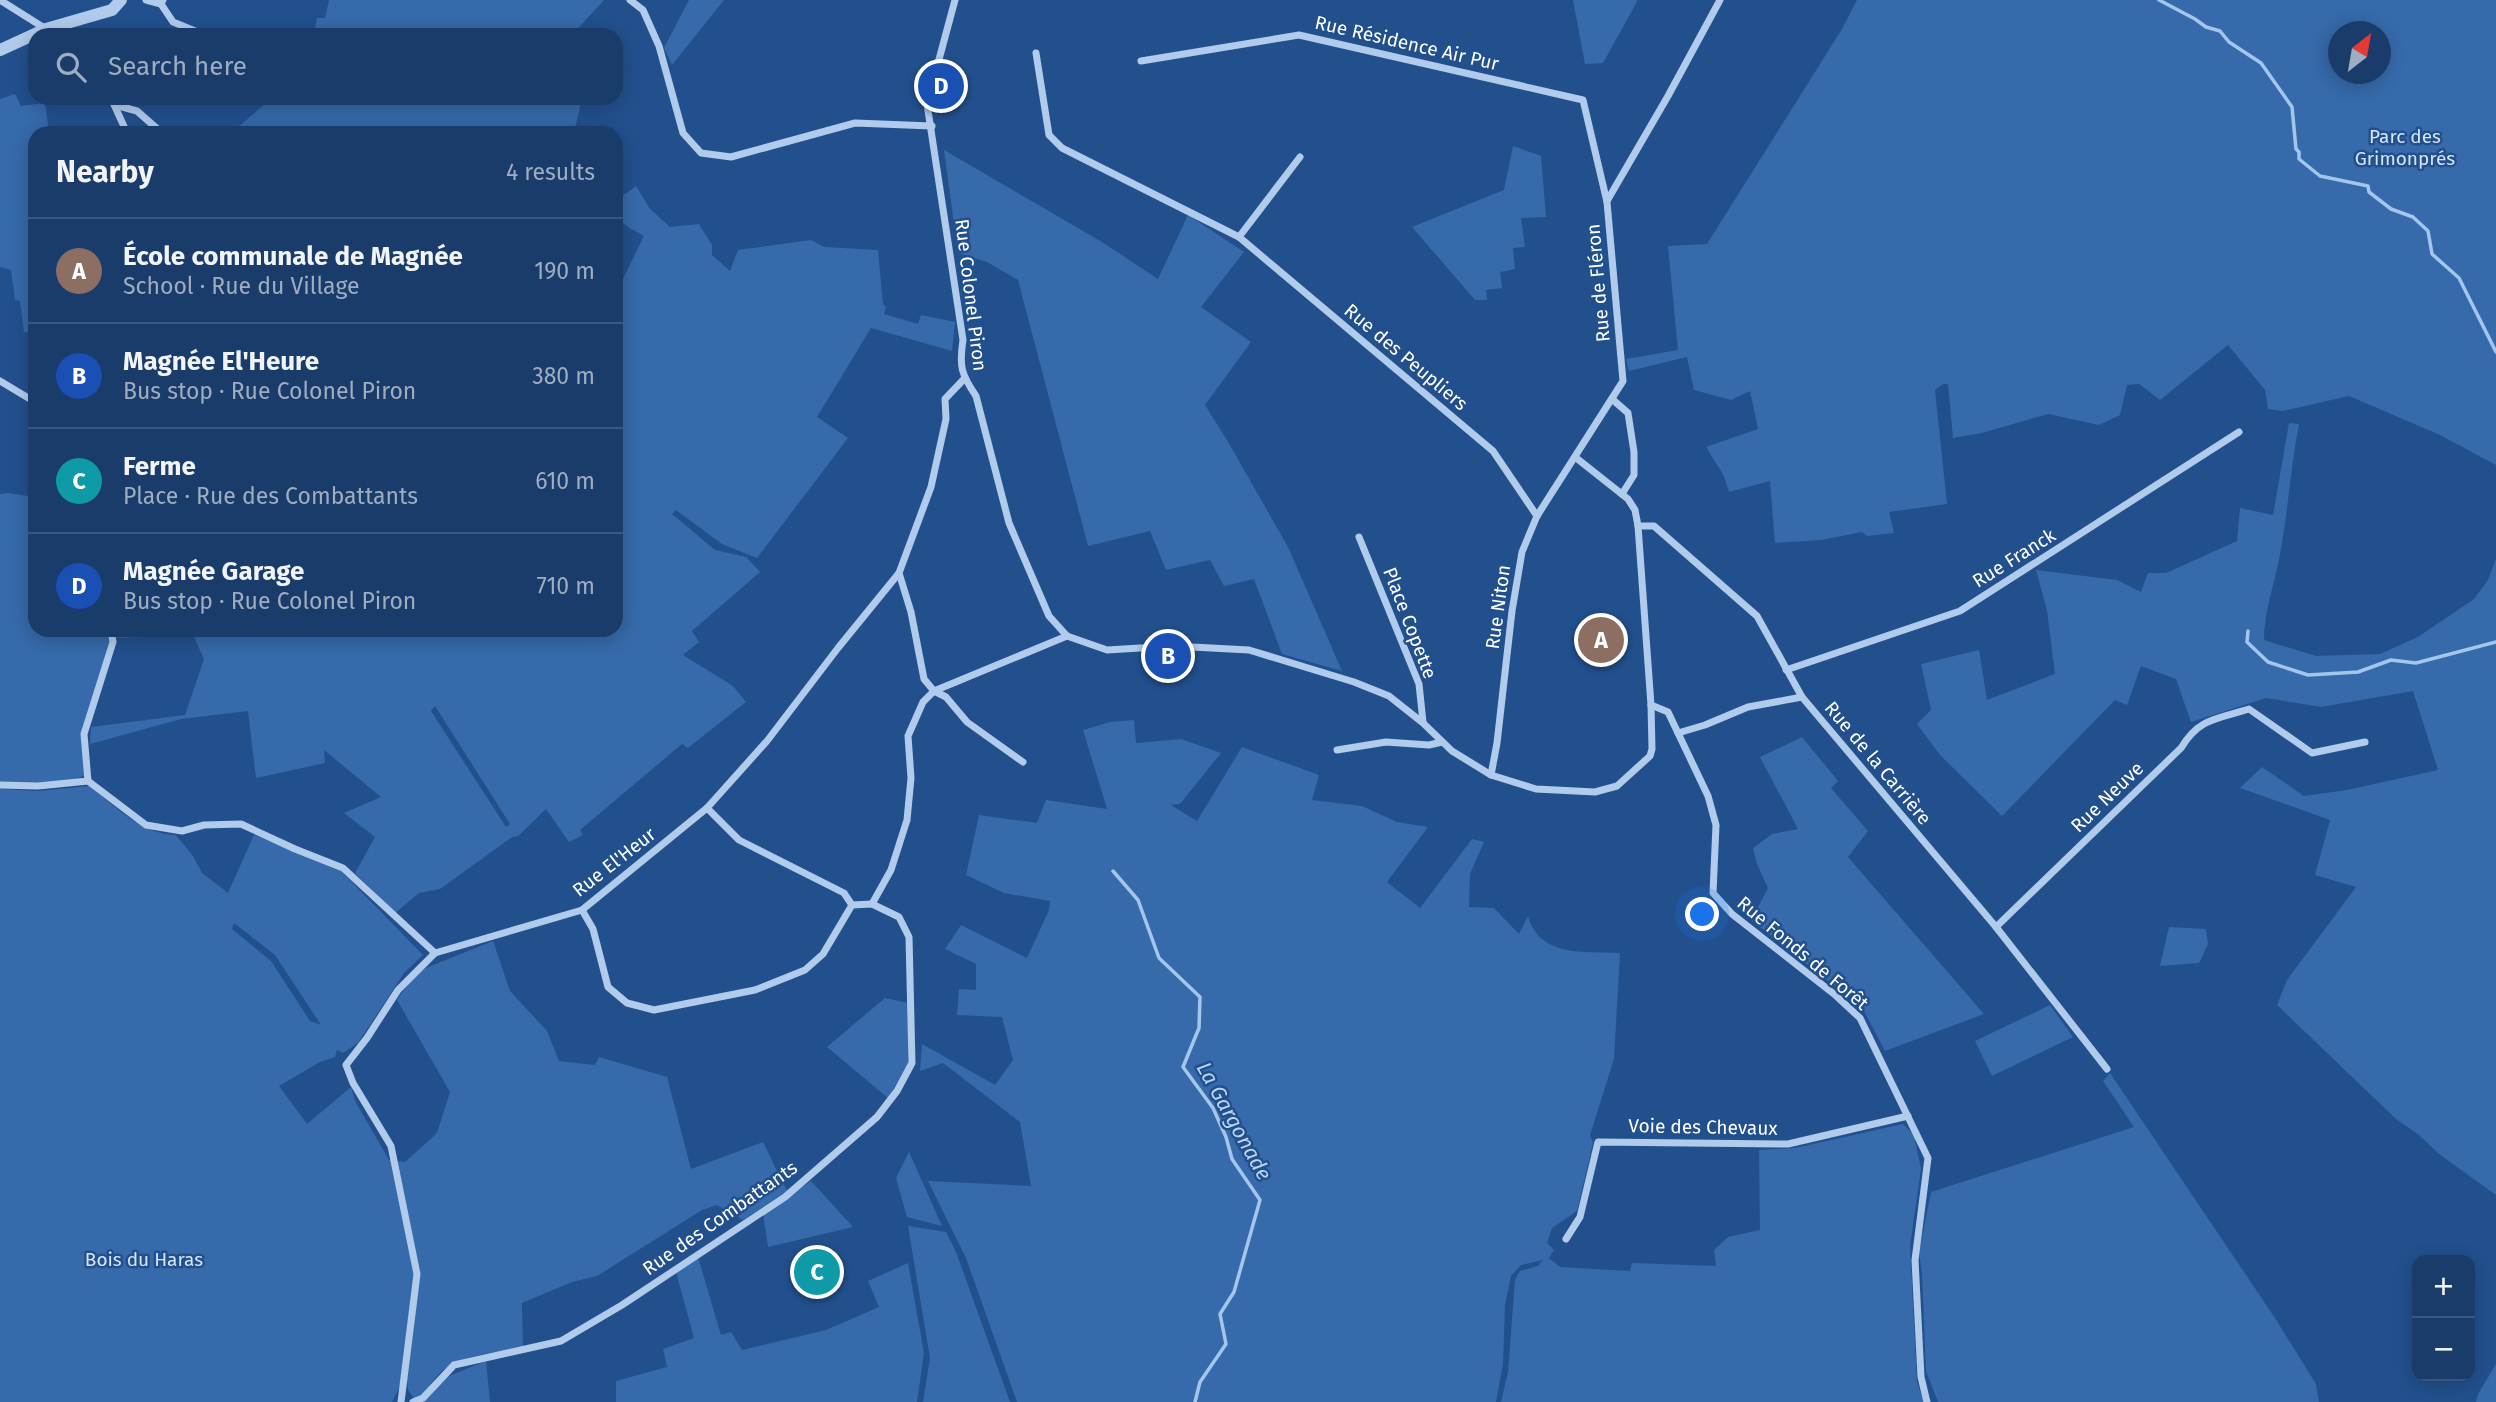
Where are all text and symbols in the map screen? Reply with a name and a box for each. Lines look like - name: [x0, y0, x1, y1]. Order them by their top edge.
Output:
- street label: Rue Résidence Air Pur: [1313, 11, 1502, 76]
- north arrow: [2328, 21, 2391, 84]
- search box: [28, 28, 623, 105]
- icon: search: [52, 48, 90, 86]
- text: Search here: [108, 51, 247, 82]
- pin: D: [918, 60, 964, 112]
- park label: Parc des Grimonprés: [2355, 125, 2455, 170]
- text: Nearby: [56, 154, 154, 190]
- text: 4 results: [506, 158, 595, 186]
- street label: Rue Colonel Piron: [950, 217, 992, 373]
- street label: Rue de Fléron: [1581, 223, 1615, 343]
- text: École communale de Magnée: [123, 241, 463, 272]
- text: A: [72, 257, 86, 285]
- text: 190 m: [534, 257, 595, 285]
- text: School · Rue du Village: [123, 272, 360, 300]
- street label: Rue des Peupliers: [1340, 299, 1472, 415]
- text: Magnée El'Heure: [123, 346, 319, 377]
- text: B: [72, 362, 86, 390]
- text: 380 m: [532, 362, 595, 390]
- text: Bus stop · Rue Colonel Piron: [123, 377, 416, 405]
- text: Ferme: [123, 451, 196, 482]
- text: C: [72, 467, 86, 495]
- text: 610 m: [535, 467, 595, 495]
- text: Place · Rue des Combattants: [123, 482, 418, 510]
- street label: Rue Franck: [1968, 523, 2060, 593]
- text: Magnée Garage: [123, 556, 304, 587]
- street label: Rue Niton: [1481, 563, 1515, 651]
- street label: Place Copette: [1378, 564, 1442, 682]
- text: D: [72, 572, 86, 600]
- text: 710 m: [537, 572, 595, 600]
- text: Bus stop · Rue Colonel Piron: [123, 587, 416, 615]
- pin: A: [1578, 614, 1624, 666]
- pin: B: [1145, 630, 1191, 682]
- street label: Rue de la Carrière: [1820, 697, 1936, 829]
- street label: Rue Neuve: [2066, 757, 2148, 837]
- street label: Rue El'Heur: [568, 822, 661, 902]
- street label: Rue Fonds de Forêt: [1733, 891, 1874, 1015]
- your location: [1685, 897, 1719, 931]
- water label: La Gargonade: [1191, 1057, 1277, 1185]
- street label: Voie des Chevaux: [1628, 1114, 1779, 1140]
- street label: Rue des Combattants: [638, 1156, 802, 1280]
- pin: C: [794, 1246, 840, 1298]
- park label: Bois du Haras: [85, 1248, 203, 1271]
- map controls: [2412, 1255, 2475, 1381]
- button: +: [2412, 1255, 2475, 1318]
- button: −: [2412, 1318, 2475, 1381]

